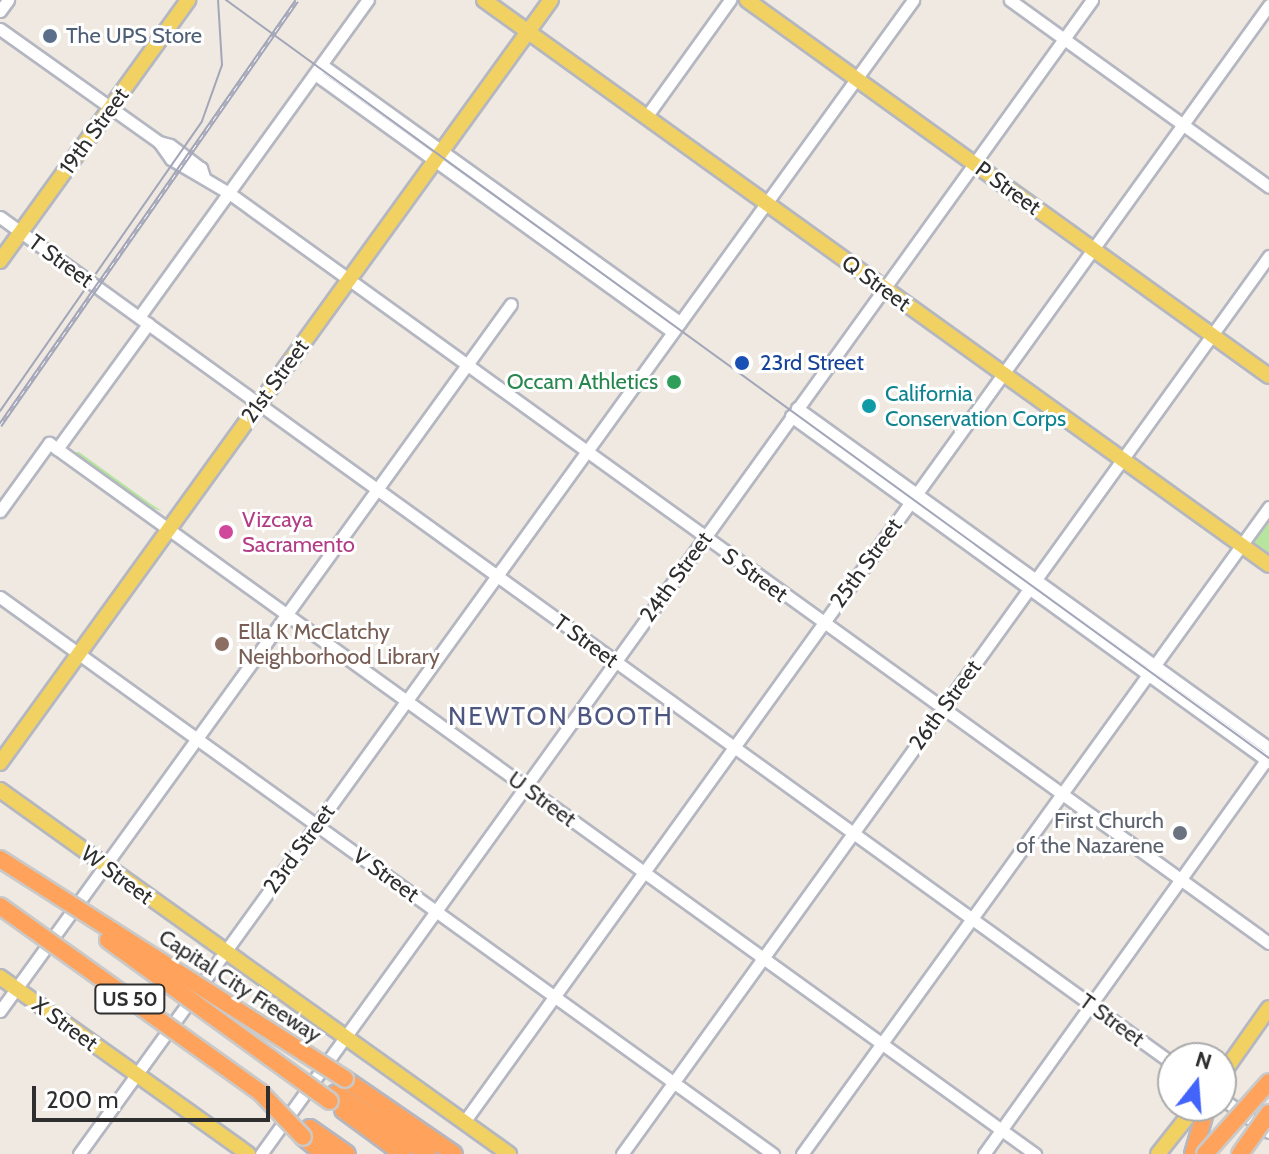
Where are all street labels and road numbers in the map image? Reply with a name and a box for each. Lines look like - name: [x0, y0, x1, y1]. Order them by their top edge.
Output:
- street label: 19th Street: [54, 83, 134, 179]
- street label: P Street: [970, 156, 1046, 220]
- street label: T Street: [24, 229, 98, 293]
- street label: Q Street: [837, 249, 915, 317]
- street label: 21st Street: [236, 334, 314, 428]
- street label: 25th Street: [825, 513, 907, 613]
- street label: 24th Street: [634, 527, 718, 627]
- street label: S Street: [717, 542, 793, 608]
- street label: T Street: [549, 609, 623, 673]
- street label: 26th Street: [904, 655, 986, 755]
- street label: U Street: [503, 766, 581, 832]
- street label: 23rd Street: [258, 799, 340, 899]
- street label: W Street: [76, 840, 158, 910]
- street label: V Street: [348, 842, 424, 908]
- street label: Capital City Freeway: [154, 924, 326, 1048]
- road number: US 50: [94, 983, 166, 1015]
- street label: T Street: [1075, 988, 1149, 1052]
- street label: X Street: [27, 991, 103, 1057]

